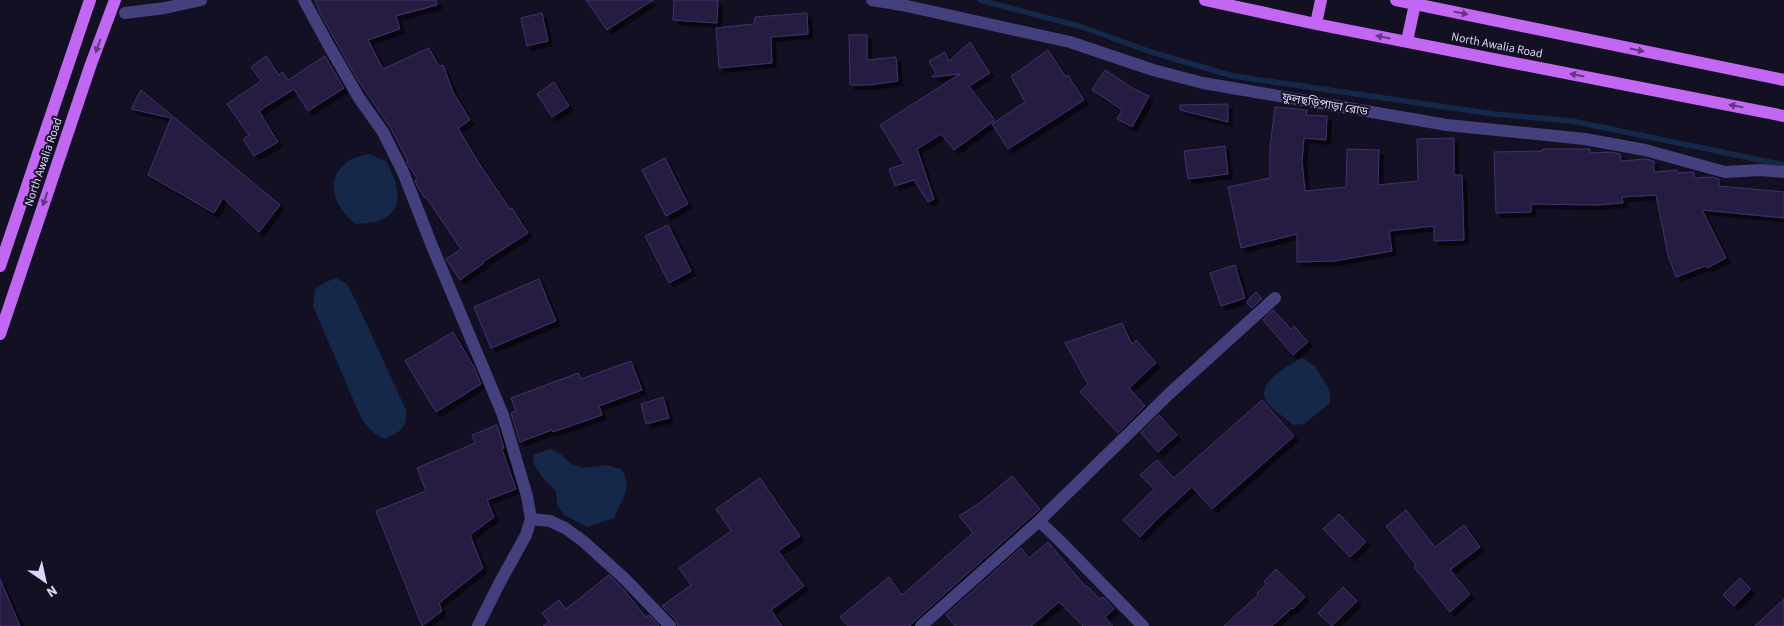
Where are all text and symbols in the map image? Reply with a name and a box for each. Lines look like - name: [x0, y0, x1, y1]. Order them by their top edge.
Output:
- one-way arrow: [1453, 10, 1469, 18]
- street label: North Awalia Road: [1450, 28, 1544, 63]
- one-way arrow: [1374, 32, 1390, 40]
- one-way arrow: [94, 39, 102, 54]
- one-way arrow: [1630, 46, 1645, 54]
- one-way arrow: [1569, 71, 1584, 79]
- street label: ফুলছড়িপাড়া রোড: [1280, 88, 1370, 120]
- one-way arrow: [1729, 102, 1744, 110]
- street label: North Awalia Road: [20, 116, 67, 209]
- one-way arrow: [41, 192, 49, 207]
- north arrow: [20, 556, 70, 606]
- text: N: [42, 580, 61, 602]

